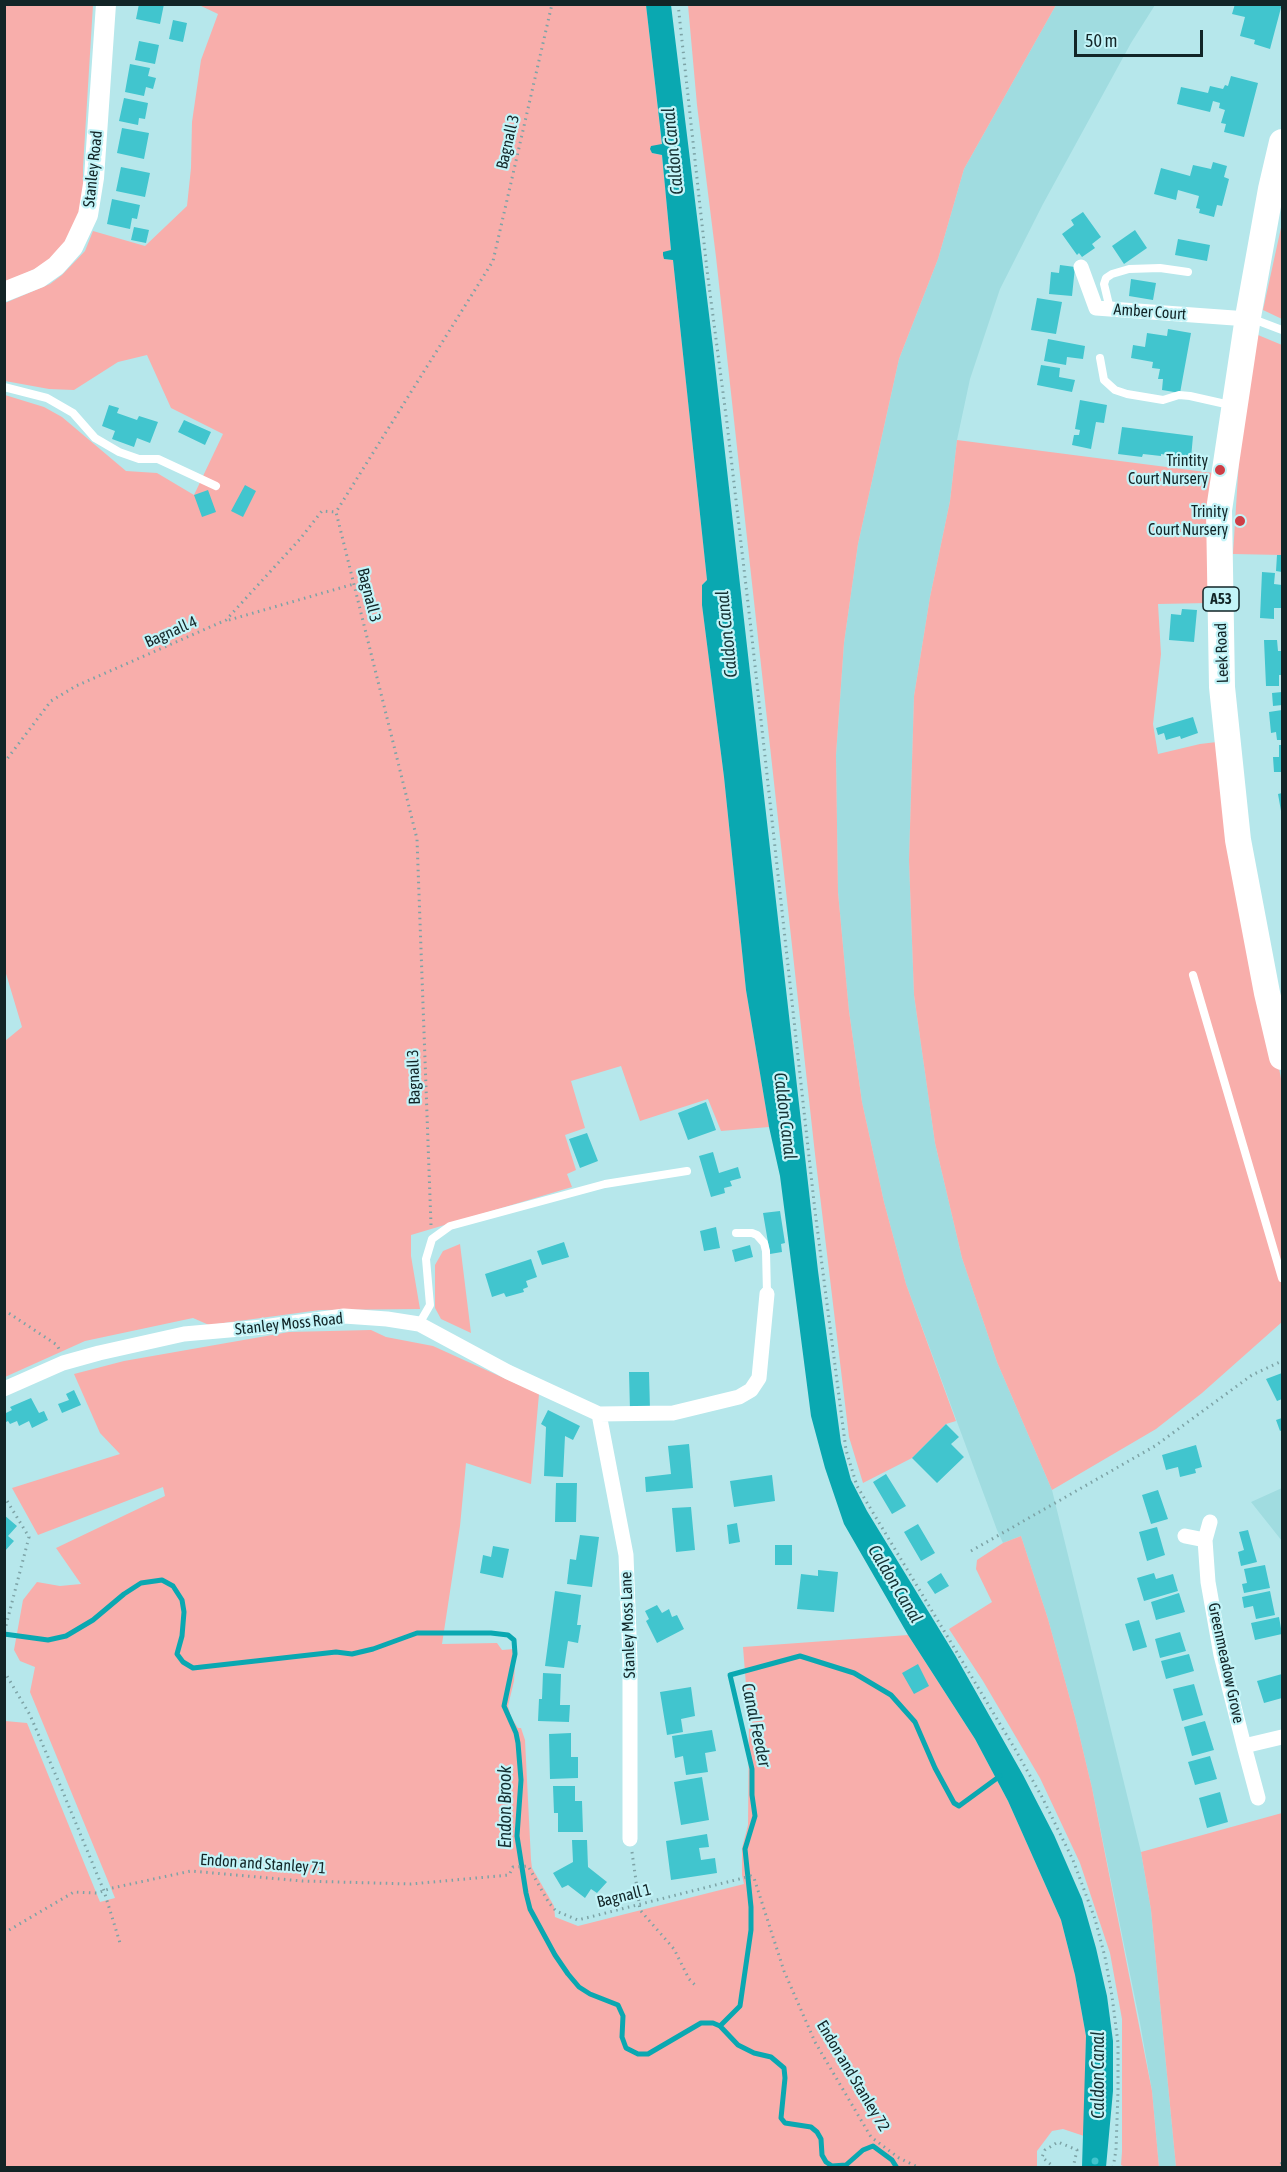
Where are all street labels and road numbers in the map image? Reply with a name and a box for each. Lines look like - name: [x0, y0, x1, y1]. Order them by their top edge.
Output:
- street label: Bagnall 3: [492, 113, 524, 171]
- street label: Stanley Road: [79, 130, 107, 208]
- street label: Amber Court: [1113, 300, 1187, 324]
- street label: Bagnall 3: [353, 566, 385, 624]
- road number: A53: [1203, 587, 1239, 611]
- street label: Bagnall 4: [142, 612, 200, 652]
- street label: Leek Road: [1211, 622, 1233, 684]
- street label: Bagnall 3: [403, 1049, 425, 1105]
- street label: Stanley Moss Road: [234, 1309, 344, 1339]
- street label: Stanley Moss Lane: [617, 1571, 639, 1679]
- street label: Greenmeadow Grove: [1204, 1601, 1248, 1725]
- street label: Endon and Stanley 71: [199, 1850, 327, 1878]
- street label: Bagnall 1: [595, 1880, 653, 1912]
- street label: Endon and Stanley 72: [812, 2017, 894, 2135]

